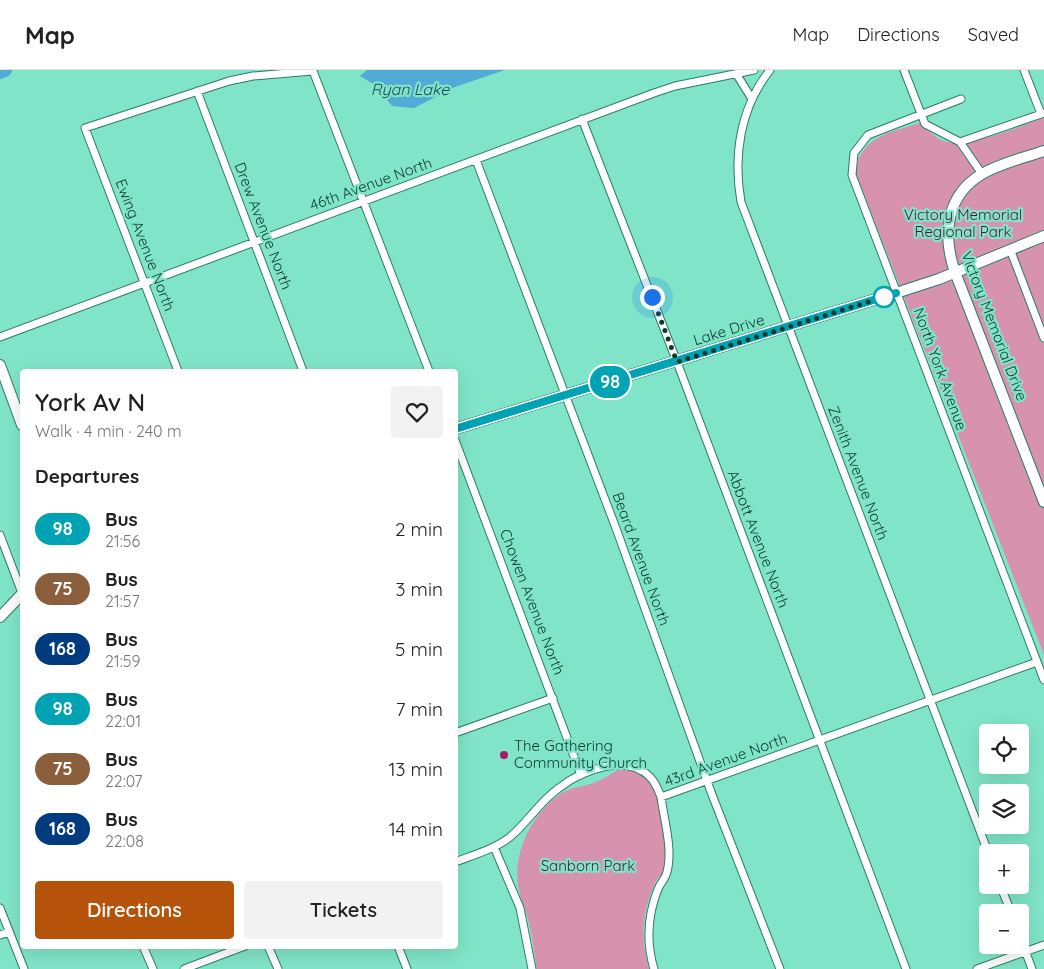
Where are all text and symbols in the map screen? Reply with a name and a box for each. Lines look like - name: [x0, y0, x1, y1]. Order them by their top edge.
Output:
- text: Map: [25, 20, 75, 50]
- text: Map: [792, 23, 829, 46]
- text: Directions: [857, 23, 940, 46]
- text: Saved: [968, 23, 1019, 46]
- water label: Ryan Lake: [371, 79, 450, 99]
- street label: 46th Avenue North: [307, 153, 434, 214]
- street label: Drew Avenue North: [230, 159, 296, 292]
- street label: Ewing Avenue North: [112, 176, 179, 314]
- park label: Victory Memorial Regional Park: [904, 205, 1022, 241]
- street label: Victory Memorial Drive: [957, 248, 1032, 403]
- your location: [640, 285, 665, 310]
- unlabelled marker: [873, 286, 895, 308]
- street label: North York Avenue: [909, 305, 972, 433]
- street label: Lake Drive: [691, 310, 767, 349]
- line badge: 98: [588, 366, 632, 398]
- text: 98: [600, 370, 620, 393]
- button: heart: [391, 386, 443, 438]
- text: York Av N: [35, 387, 145, 417]
- street label: Zenith Avenue North: [824, 403, 893, 543]
- text: Walk · 4 min · 240 m: [35, 421, 182, 441]
- text: Departures: [35, 464, 139, 488]
- street label: Abbott Avenue North: [723, 467, 793, 610]
- street label: Beard Avenue North: [608, 489, 674, 628]
- text: Bus: [105, 507, 138, 531]
- text: 98: [52, 517, 73, 540]
- text: 2 min: [395, 517, 443, 541]
- street label: Chowen Avenue North: [496, 526, 569, 677]
- text: 21:56: [105, 531, 140, 551]
- text: Bus: [105, 567, 138, 591]
- text: 75: [52, 577, 73, 600]
- text: 3 min: [395, 577, 443, 601]
- text: 21:57: [105, 591, 140, 611]
- text: Bus: [105, 627, 138, 651]
- text: 168: [49, 637, 76, 660]
- text: 5 min: [395, 637, 443, 661]
- text: 21:59: [105, 651, 140, 671]
- text: Bus: [105, 687, 138, 711]
- text: 98: [52, 697, 73, 720]
- text: 7 min: [396, 697, 443, 721]
- text: 22:01: [105, 711, 141, 731]
- map controls: [979, 724, 1029, 954]
- button: locate: [979, 724, 1029, 774]
- street label: 43rd Avenue North: [662, 729, 790, 791]
- place label: The Gathering Community Church: [514, 736, 647, 772]
- text: Bus: [105, 747, 138, 771]
- marker: The Gathering Community Church: [498, 749, 510, 761]
- text: 75: [52, 757, 73, 780]
- text: 13 min: [388, 757, 443, 781]
- text: 22:07: [105, 771, 143, 791]
- button: layers: [979, 784, 1029, 834]
- text: Bus: [105, 807, 138, 831]
- text: 168: [49, 817, 76, 840]
- text: 14 min: [389, 817, 443, 841]
- text: 22:08: [105, 831, 144, 851]
- button: +: [979, 844, 1029, 894]
- park label: Sanborn Park: [541, 856, 635, 875]
- button: Directions: [35, 881, 234, 939]
- button: Tickets: [244, 881, 443, 939]
- button: −: [979, 904, 1029, 954]

